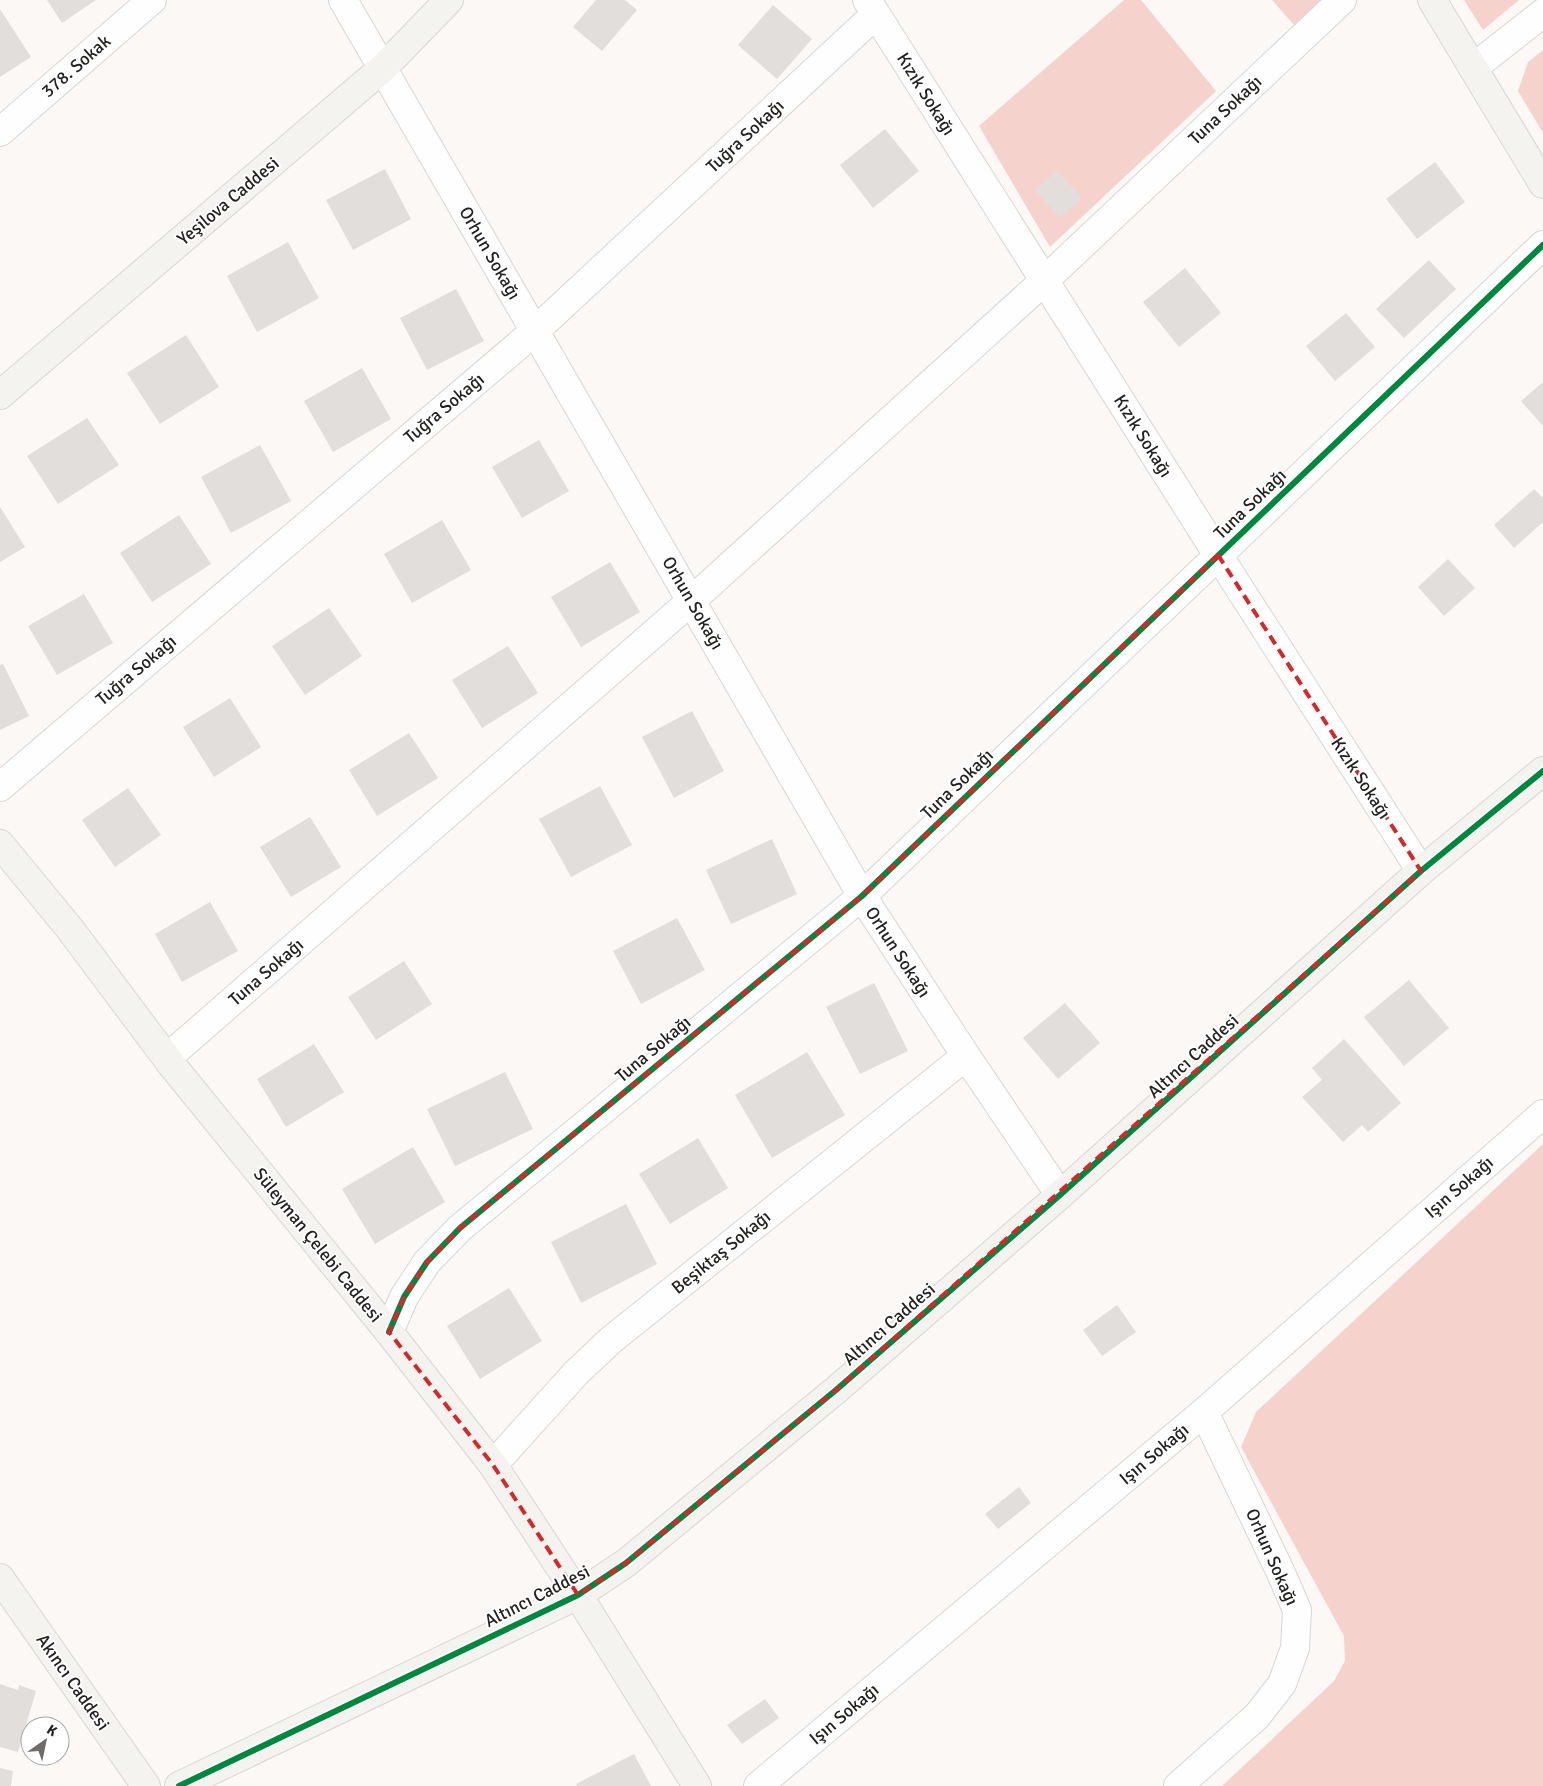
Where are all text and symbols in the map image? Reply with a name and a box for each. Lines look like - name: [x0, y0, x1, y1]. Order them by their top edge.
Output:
- street label: 378. Sokak: [37, 30, 115, 102]
- street label: Kızık Sokağı: [892, 49, 960, 139]
- street label: Tuna Sokağı: [1184, 71, 1266, 149]
- street label: Tuğra Sokağı: [702, 94, 788, 178]
- street label: Yeşilova Caddesi: [173, 152, 283, 250]
- street label: Orhun Sokağı: [455, 203, 525, 303]
- street label: Tuğra Sokağı: [399, 368, 489, 448]
- street label: Kızık Sokağı: [1109, 391, 1177, 481]
- street label: Tuna Sokağı: [1209, 464, 1291, 544]
- street label: Orhun Sokağı: [658, 553, 728, 653]
- street label: Tuğra Sokağı: [91, 630, 181, 710]
- street label: Kızık Sokağı: [1326, 733, 1396, 823]
- street label: Tuna Sokağı: [916, 744, 998, 824]
- street label: Orhun Sokağı: [861, 903, 935, 1001]
- street label: Tuna Sokağı: [224, 934, 308, 1010]
- street label: Altıncı Caddesi: [1143, 1009, 1243, 1103]
- street label: Tuna Sokağı: [611, 1011, 695, 1087]
- street label: Işın Sokağı: [1420, 1151, 1498, 1223]
- street label: Süleyman Çelebi Caddesi: [249, 1163, 387, 1327]
- street label: Beşiktaş Sokağı: [667, 1205, 775, 1299]
- street label: Altıncı Caddesi: [838, 1278, 940, 1370]
- street label: Işın Sokağı: [1115, 1419, 1193, 1489]
- street label: Orhun Sokağı: [1241, 1505, 1303, 1609]
- street label: Altıncı Caddesi: [481, 1560, 593, 1632]
- street label: Akıncı Caddesi: [32, 1629, 114, 1735]
- street label: Işın Sokağı: [805, 1679, 883, 1749]
- north arrow: [20, 1716, 70, 1766]
- text: K: [44, 1721, 60, 1740]

